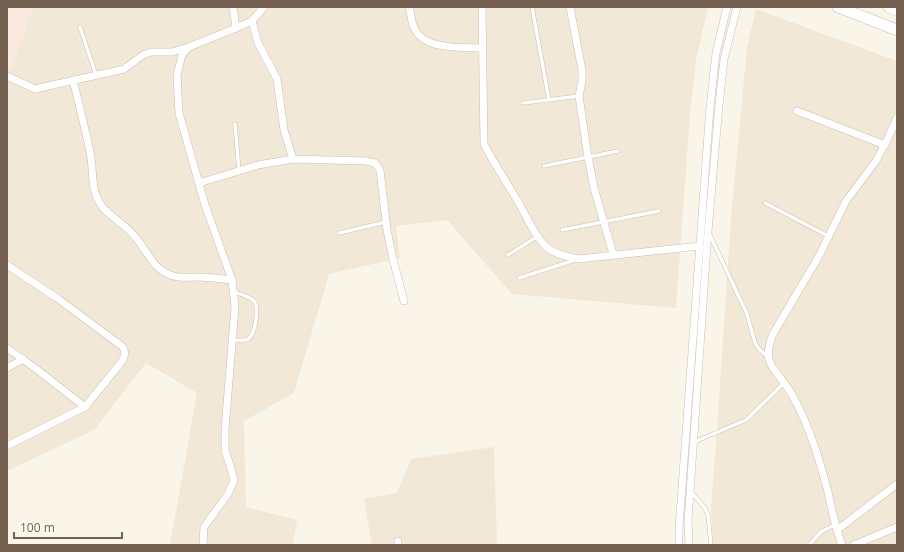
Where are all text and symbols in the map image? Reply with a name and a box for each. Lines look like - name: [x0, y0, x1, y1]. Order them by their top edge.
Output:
- scale bar: [14, 514, 122, 540]
- text: 100 m: [20, 519, 55, 536]

